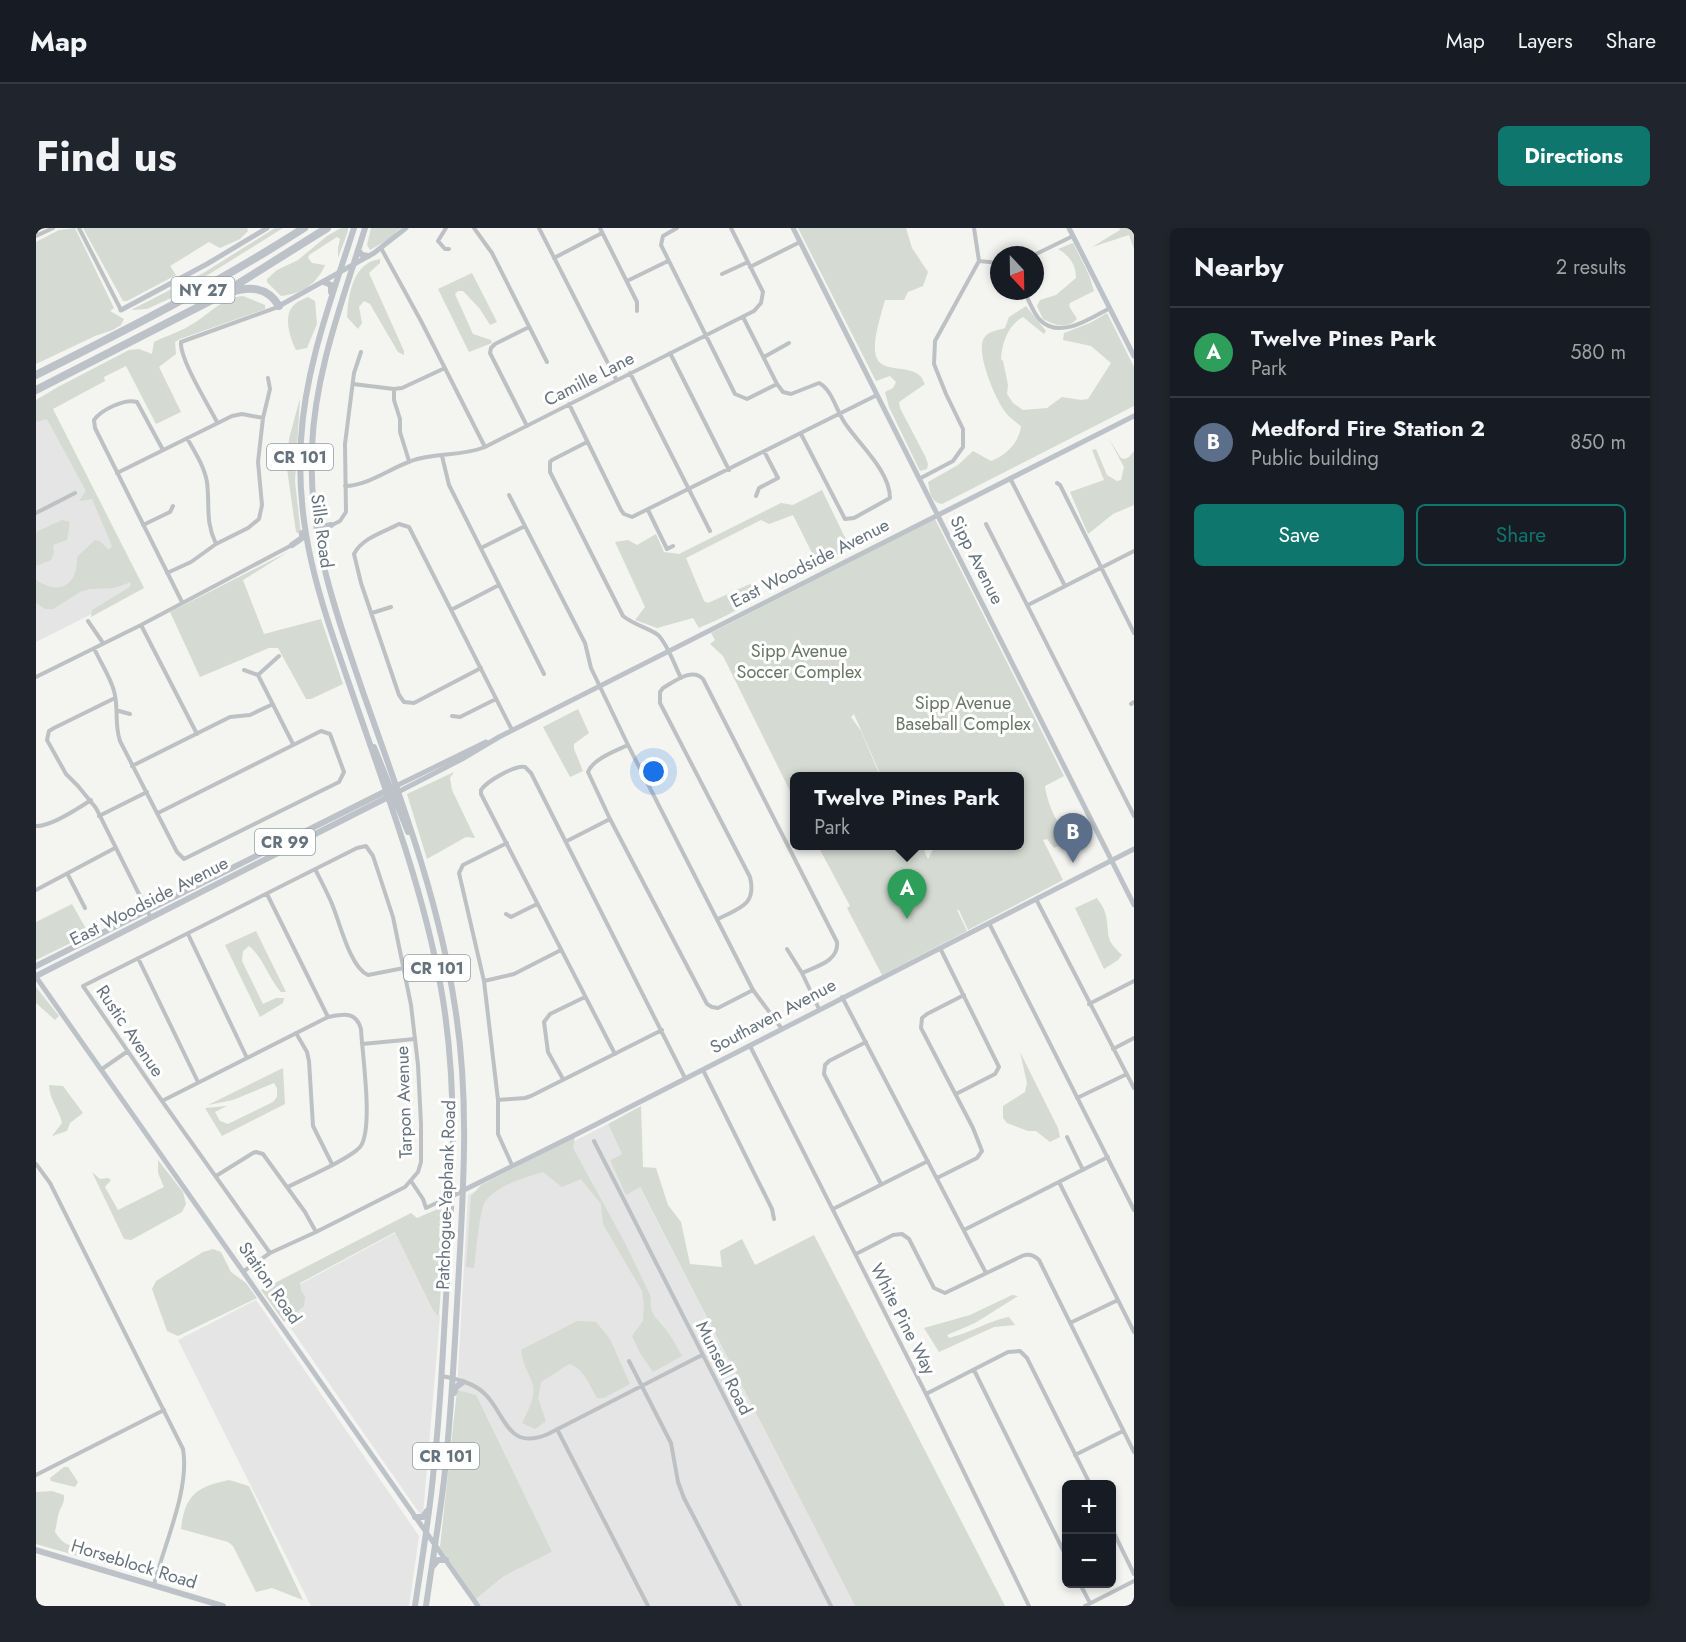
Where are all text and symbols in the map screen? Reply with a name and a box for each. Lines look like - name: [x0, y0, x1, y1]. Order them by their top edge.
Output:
- text: Map: [30, 21, 87, 62]
- text: Map: [1446, 26, 1485, 56]
- text: Layers: [1518, 26, 1573, 56]
- text: Share: [1606, 26, 1656, 56]
- text: Find us: [36, 126, 177, 187]
- button: Directions: [1498, 126, 1650, 186]
- north arrow: [990, 246, 1044, 300]
- text: Nearby: [1194, 248, 1283, 286]
- text: 2 results: [1556, 253, 1626, 282]
- road number: NY 27: [172, 277, 234, 303]
- text: Twelve Pines Park: [1251, 322, 1436, 354]
- text: A: [1206, 338, 1221, 367]
- text: 580 m: [1570, 338, 1626, 367]
- street label: Camille Lane: [539, 345, 639, 413]
- text: Park: [1251, 354, 1287, 383]
- text: Medford Fire Station 2: [1251, 412, 1485, 444]
- text: B: [1207, 428, 1220, 457]
- text: 850 m: [1570, 428, 1626, 457]
- road number: CR 101: [267, 444, 333, 470]
- text: Public building: [1251, 444, 1379, 473]
- street label: Sills Road: [304, 492, 340, 570]
- button: Save: [1194, 504, 1404, 566]
- button: Share: [1416, 504, 1626, 566]
- street label: Sipp Avenue: [944, 511, 1010, 609]
- street label: East Woodside Avenue: [726, 512, 894, 614]
- park label: Sipp Avenue Soccer Complex: [737, 638, 862, 685]
- park label: Sipp Avenue Baseball Complex: [896, 690, 1031, 737]
- your location: [639, 757, 668, 786]
- popup: [790, 772, 1024, 850]
- text: Twelve Pines Park: [814, 781, 1000, 813]
- text: Park: [814, 813, 850, 842]
- pin: B: [1054, 814, 1092, 863]
- road number: CR 99: [255, 829, 315, 855]
- street label: East Woodside Avenue: [65, 850, 233, 952]
- pin: A: [888, 870, 926, 919]
- road number: CR 101: [404, 955, 470, 981]
- street label: Southaven Avenue: [705, 972, 841, 1060]
- street label: Rustic Avenue: [90, 980, 170, 1082]
- street label: Tarpon Avenue: [389, 1045, 419, 1159]
- street label: Patchogue-Yaphank Road: [430, 1100, 462, 1290]
- street label: Station Road: [232, 1236, 308, 1330]
- street label: White Pine Way: [864, 1259, 942, 1379]
- street label: Munsell Road: [689, 1316, 759, 1420]
- road number: CR 101: [413, 1443, 479, 1469]
- map controls: [1062, 1480, 1116, 1588]
- button: +: [1062, 1480, 1116, 1534]
- street label: Horseblock Road: [68, 1533, 200, 1595]
- button: −: [1062, 1534, 1116, 1588]

